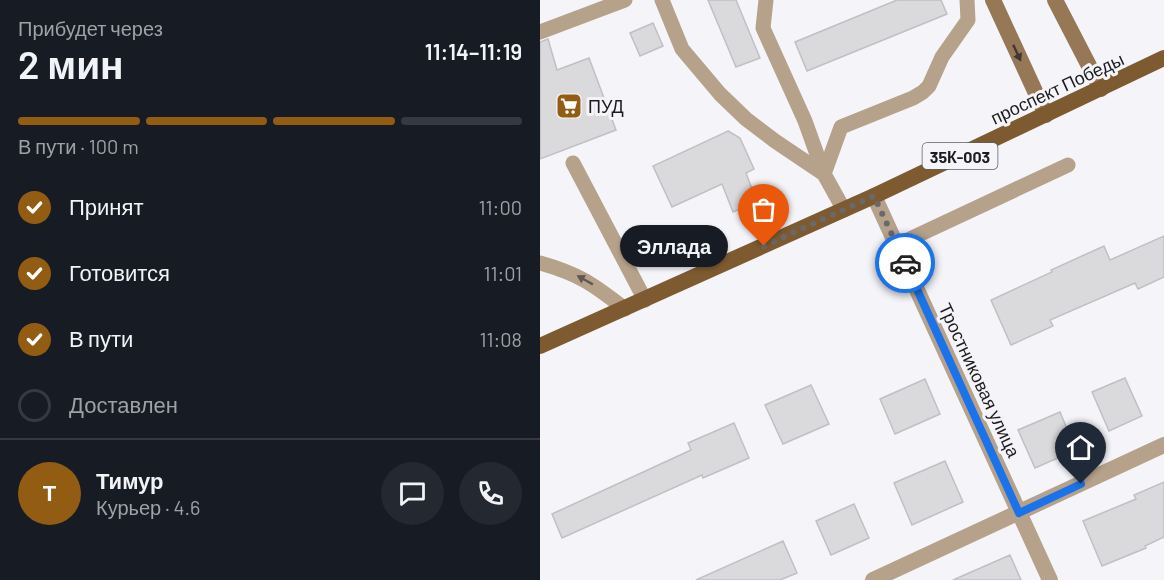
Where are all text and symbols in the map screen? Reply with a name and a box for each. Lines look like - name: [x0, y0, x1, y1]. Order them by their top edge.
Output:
- text: Прибудет через: [18, 16, 163, 40]
- text: 11:14–11:19: [425, 38, 522, 64]
- text: 2 мин: [18, 40, 124, 87]
- one-way arrow: [1013, 45, 1022, 62]
- street label: проспект Победы: [987, 47, 1127, 129]
- supermarket icon: ПУД: [554, 91, 584, 121]
- place label: ПУД: [588, 95, 624, 117]
- text: В пути · 100 m: [18, 134, 139, 158]
- road number: 35К-003: [922, 143, 998, 169]
- pin: [738, 184, 789, 246]
- icon: check: [18, 191, 51, 224]
- text: Принят: [69, 193, 143, 219]
- icon: bag: [747, 193, 780, 226]
- text: 11:00: [479, 195, 522, 219]
- callout: Эллада: [620, 225, 728, 267]
- courier: [875, 233, 935, 293]
- text: Эллада: [637, 234, 711, 258]
- icon: car: [889, 247, 922, 280]
- icon: check: [18, 257, 51, 290]
- text: Готовится: [69, 259, 170, 285]
- text: 11:01: [483, 261, 522, 285]
- one-way arrow: [577, 275, 594, 285]
- street label: Тростниковая улица: [935, 299, 1026, 461]
- icon: check: [18, 323, 51, 356]
- text: В пути: [69, 325, 133, 351]
- text: 11:08: [479, 327, 522, 351]
- text: Доставлен: [69, 391, 178, 417]
- pin: [1055, 422, 1106, 484]
- icon: home: [1064, 431, 1097, 464]
- button: chat: [381, 462, 444, 525]
- button: phone: [459, 462, 522, 525]
- text: Тимур: [96, 467, 164, 493]
- text: Т: [43, 479, 56, 505]
- text: Курьер · 4.6: [96, 495, 200, 519]

